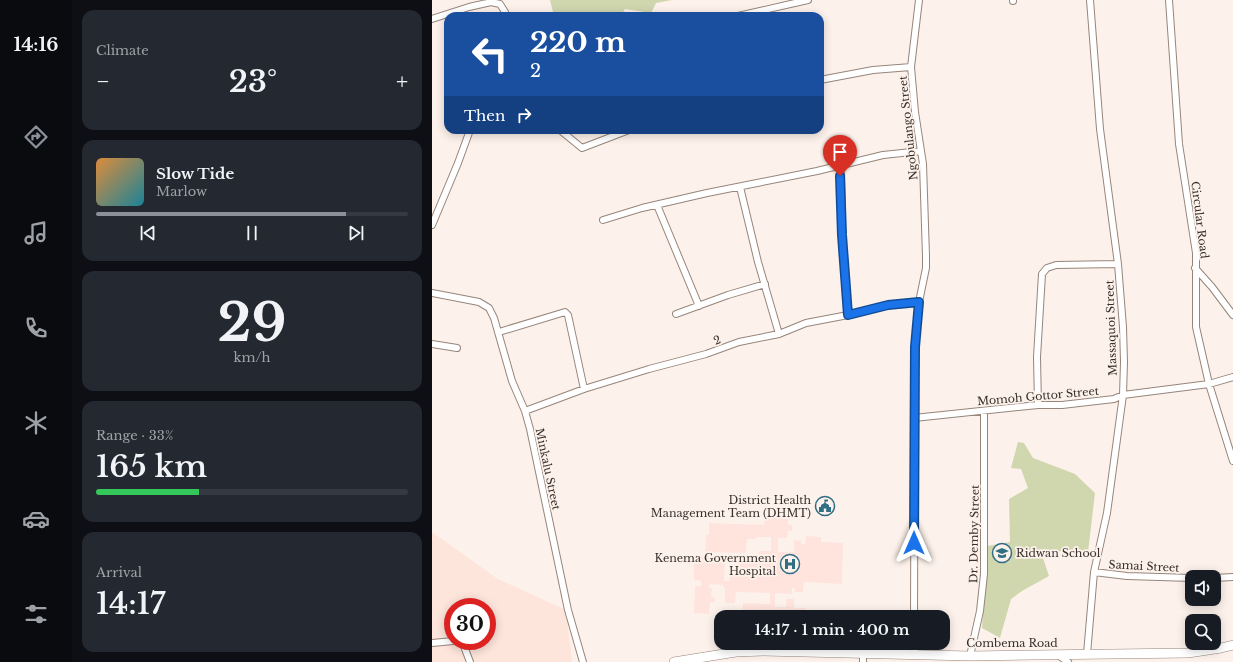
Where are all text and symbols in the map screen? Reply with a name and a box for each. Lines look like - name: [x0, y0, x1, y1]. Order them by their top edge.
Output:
- text: 220 m: [530, 25, 626, 60]
- icon: left: [464, 28, 516, 80]
- text: 14:16: [14, 34, 58, 56]
- text: Climate: [96, 42, 149, 59]
- text: 2: [530, 60, 541, 82]
- text: 23°: [229, 63, 277, 100]
- text: −: [96, 68, 110, 95]
- text: +: [396, 68, 408, 95]
- street label: Ngobulango Street: [895, 74, 920, 181]
- icon: right: [513, 104, 535, 126]
- text: Then: [464, 106, 505, 125]
- icon: directions: [22, 123, 50, 151]
- pin: [823, 135, 857, 176]
- icon: arrive: [829, 141, 851, 163]
- text: Slow Tide: [156, 164, 234, 183]
- street label: Circular Road: [1188, 180, 1212, 260]
- text: Marlow: [156, 183, 207, 200]
- icon: music: [22, 219, 50, 247]
- icon: previous: [137, 222, 159, 244]
- icon: pause: [241, 222, 263, 244]
- icon: next: [345, 222, 367, 244]
- street label: Massaquoi Street: [1102, 279, 1120, 376]
- text: 29: [218, 291, 286, 355]
- icon: phone: [22, 314, 50, 342]
- street label: 2: [711, 332, 723, 348]
- text: km/h: [234, 349, 270, 366]
- street label: Momoh Gottor Street: [977, 384, 1100, 408]
- icon: climate: [22, 409, 50, 437]
- text: Range · 33%: [96, 427, 173, 444]
- street label: Minkalu Street: [532, 427, 564, 512]
- text: 165 km: [96, 448, 207, 485]
- street label: Dr. Demby Street: [966, 484, 982, 583]
- place label: District Health Management Team (DHMT): [651, 493, 811, 520]
- public building icon: District Health Management Team (DHMT): [814, 495, 836, 517]
- icon: car: [22, 505, 50, 533]
- position arrow: [893, 522, 935, 564]
- school or university icon: Ridwan School: [991, 542, 1013, 564]
- place label: Ridwan School: [1016, 546, 1101, 560]
- place label: Kenema Government Hospital: [655, 551, 777, 578]
- hospital icon: Kenema Government Hospital: [779, 553, 801, 575]
- street label: Samai Street: [1108, 557, 1181, 575]
- text: Arrival: [96, 564, 142, 581]
- map controls: [1185, 570, 1221, 650]
- button: sound: [1185, 570, 1221, 606]
- text: 14:17: [96, 585, 165, 622]
- speed limit sign: 30: [444, 598, 496, 650]
- icon: filters: [22, 600, 50, 628]
- button: search: [1185, 614, 1221, 650]
- text: 14:17 · 1 min · 400 m: [754, 620, 910, 639]
- street label: Combema Road: [966, 636, 1058, 650]

